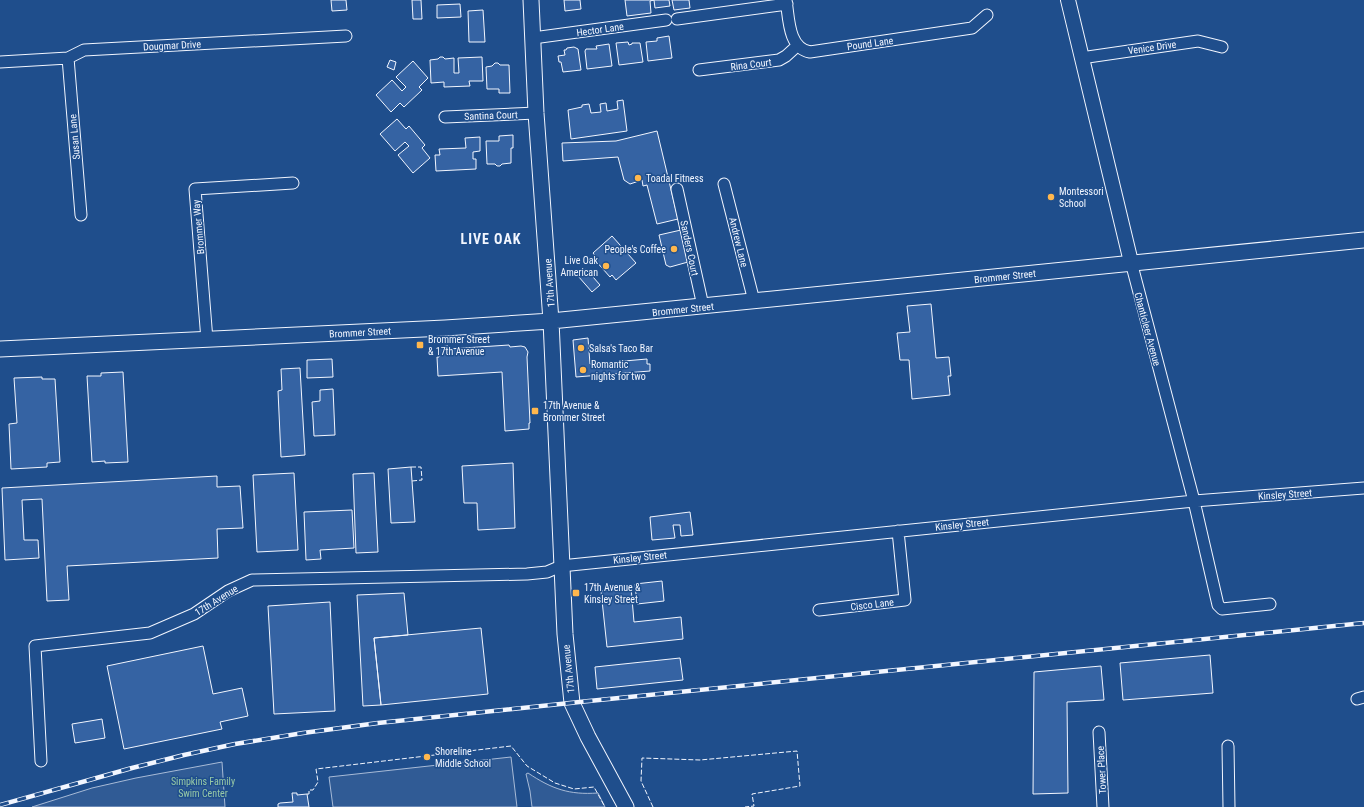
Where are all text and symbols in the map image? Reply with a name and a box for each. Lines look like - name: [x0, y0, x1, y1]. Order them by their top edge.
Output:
- street label: Hector Lane: [576, 21, 625, 38]
- street label: Pound Lane: [846, 35, 894, 52]
- street label: Dougmar Drive: [143, 38, 202, 53]
- street label: Venice Drive: [1127, 39, 1177, 56]
- street label: Rina Court: [730, 57, 772, 72]
- street label: Santina Court: [464, 109, 518, 122]
- street label: Susan Lane: [67, 113, 82, 160]
- marker: Toadal Fitness: [633, 173, 643, 183]
- place label: Toadal Fitness: [646, 173, 704, 184]
- place label: Montessori School: [1059, 186, 1104, 209]
- marker: Montessori School: [1046, 192, 1056, 202]
- street label: Brommer Way: [191, 199, 206, 255]
- street label: Andrew Lane: [727, 216, 750, 269]
- street label: Sanders Court: [678, 219, 701, 277]
- district label: LIVE OAK: [460, 231, 522, 247]
- place label: People's Coffee: [604, 244, 666, 255]
- marker: People's Coffee: [669, 244, 679, 254]
- place label: Live Oak American: [560, 255, 598, 278]
- street label: 17th Avenue: [542, 258, 557, 308]
- marker: Live Oak American: [601, 261, 611, 271]
- street label: Brommer Street: [974, 268, 1036, 285]
- street label: Chanticleer Avenue: [1132, 291, 1163, 367]
- street label: Brommer Street: [652, 301, 714, 318]
- street label: Brommer Street: [329, 325, 391, 340]
- place label: Brommer Street & 17th Avenue: [428, 334, 490, 357]
- marker: Brommer Street & 17th Avenue: [415, 340, 425, 350]
- marker: Salsa's Taco Bar: [576, 343, 586, 353]
- place label: Salsa's Taco Bar: [589, 343, 653, 354]
- place label: Romantic nights for two: [591, 359, 646, 382]
- marker: Romantic nights for two: [578, 365, 588, 375]
- place label: 17th Avenue & Brommer Street: [543, 400, 605, 423]
- marker: 17th Avenue & Brommer Street: [530, 406, 540, 416]
- street label: Kinsley Street: [1258, 487, 1312, 502]
- street label: Kinsley Street: [935, 516, 990, 533]
- street label: Kinsley Street: [613, 549, 668, 566]
- place label: 17th Avenue & Kinsley Street: [584, 582, 641, 605]
- street label: 17th Avenue: [193, 583, 240, 618]
- marker: 17th Avenue & Kinsley Street: [571, 588, 581, 598]
- street label: Cisco Lane: [850, 596, 895, 613]
- street label: 17th Avenue: [560, 644, 577, 694]
- street label: Tower Place: [1095, 745, 1108, 794]
- place label: Shoreline Middle School: [435, 746, 491, 769]
- marker: Shoreline Middle School: [422, 752, 432, 762]
- park label: Simpkins Family Swim Center: [171, 776, 235, 799]

